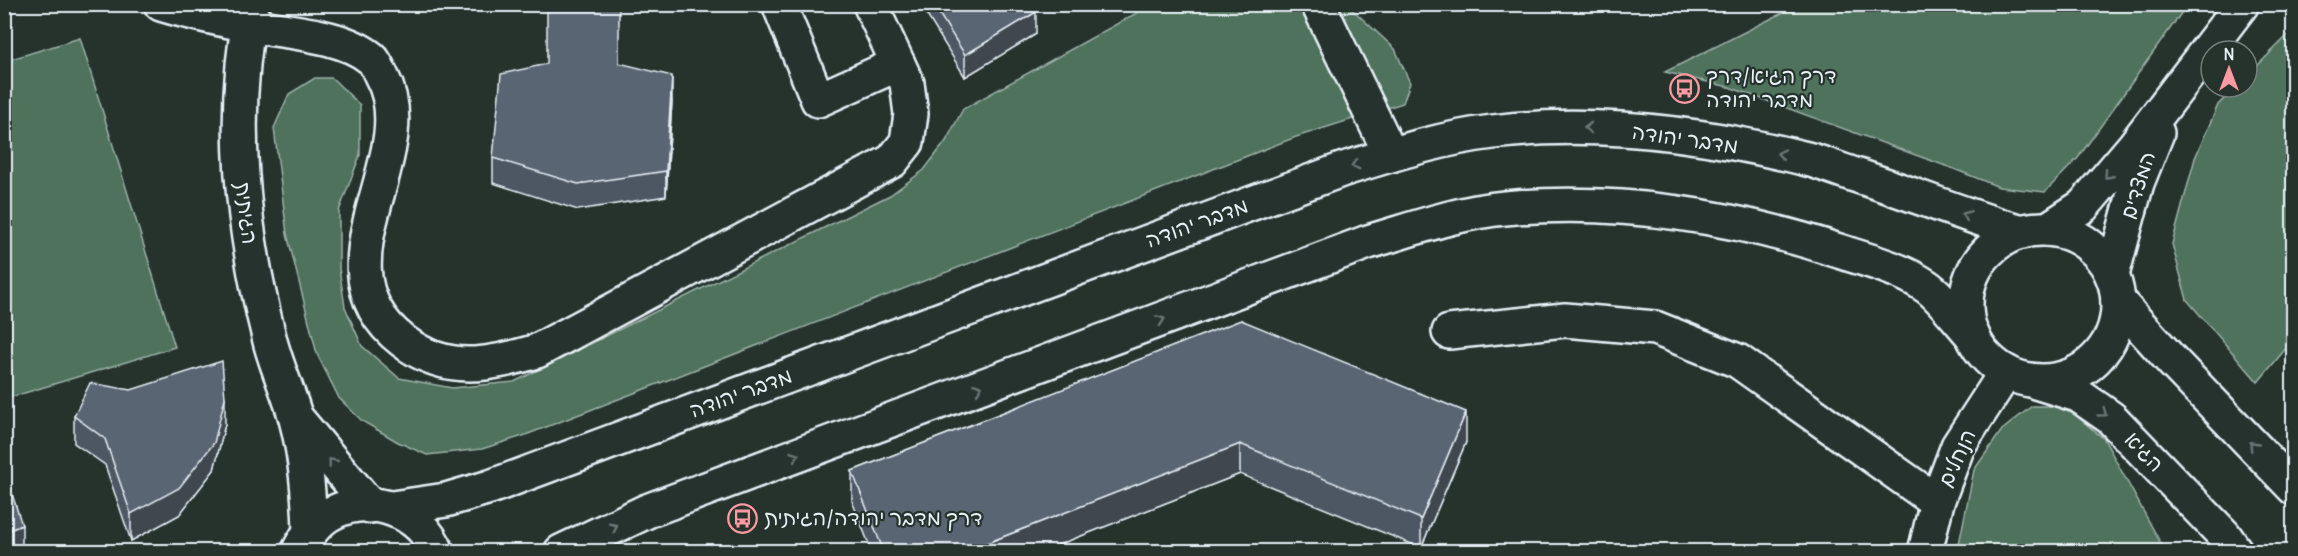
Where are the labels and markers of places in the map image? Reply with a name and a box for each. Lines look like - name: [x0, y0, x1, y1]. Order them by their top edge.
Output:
- place label: דרך הגיא/דרך מדבר יהודה: [1706, 62, 1837, 113]
- bus stop icon: דרך הגיא/דרך מדבר יהודה: [1669, 72, 1701, 104]
- bus stop icon: דרך מדבר יהודה/הגיתית: [727, 502, 759, 534]
- place label: דרך מדבר יהודה/הגיתית: [764, 504, 982, 531]

